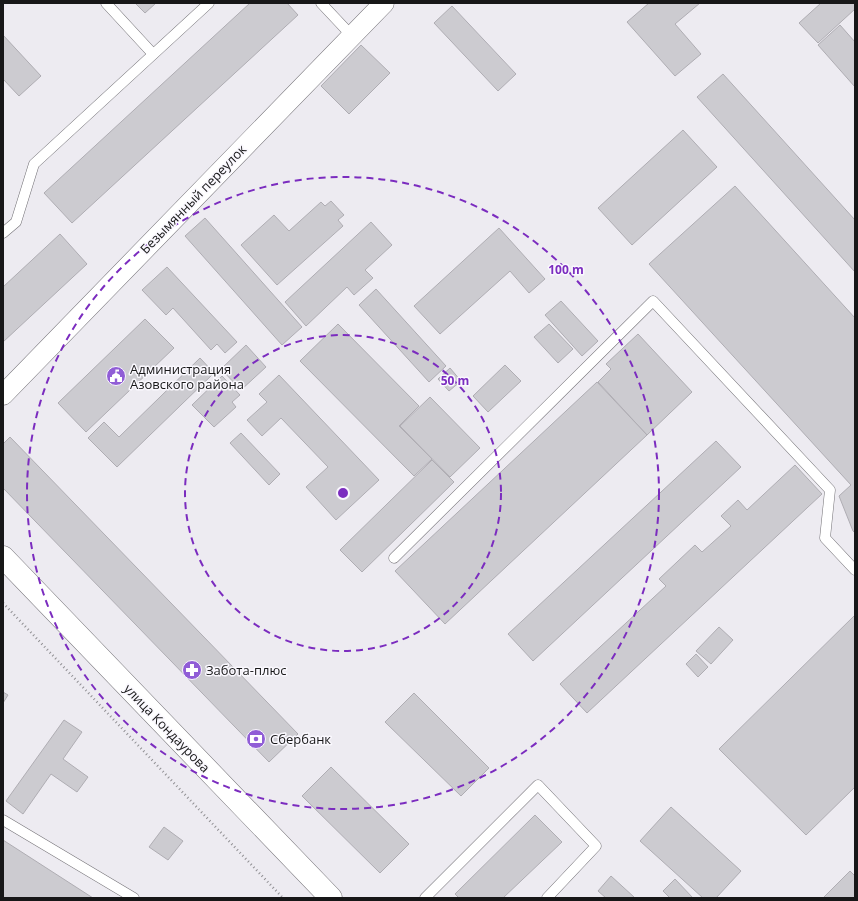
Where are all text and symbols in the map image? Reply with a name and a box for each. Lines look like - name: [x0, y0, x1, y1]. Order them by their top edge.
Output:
- street label: Безымянный переулок: [136, 140, 250, 258]
- text: 100 m: [548, 261, 584, 278]
- place label: Администрация Азовского района: [130, 360, 244, 393]
- public building icon: Администрация Азовского района: [105, 365, 127, 387]
- text: 50 m: [441, 372, 469, 389]
- centre of rings: [336, 486, 350, 500]
- pharmacy icon: Забота-плюс: [181, 659, 203, 681]
- place label: Забота-плюс: [206, 661, 286, 679]
- street label: улица Кондаурова: [120, 680, 214, 776]
- bank icon: Сбербанк: [245, 728, 267, 750]
- place label: Сбербанк: [270, 730, 331, 748]

